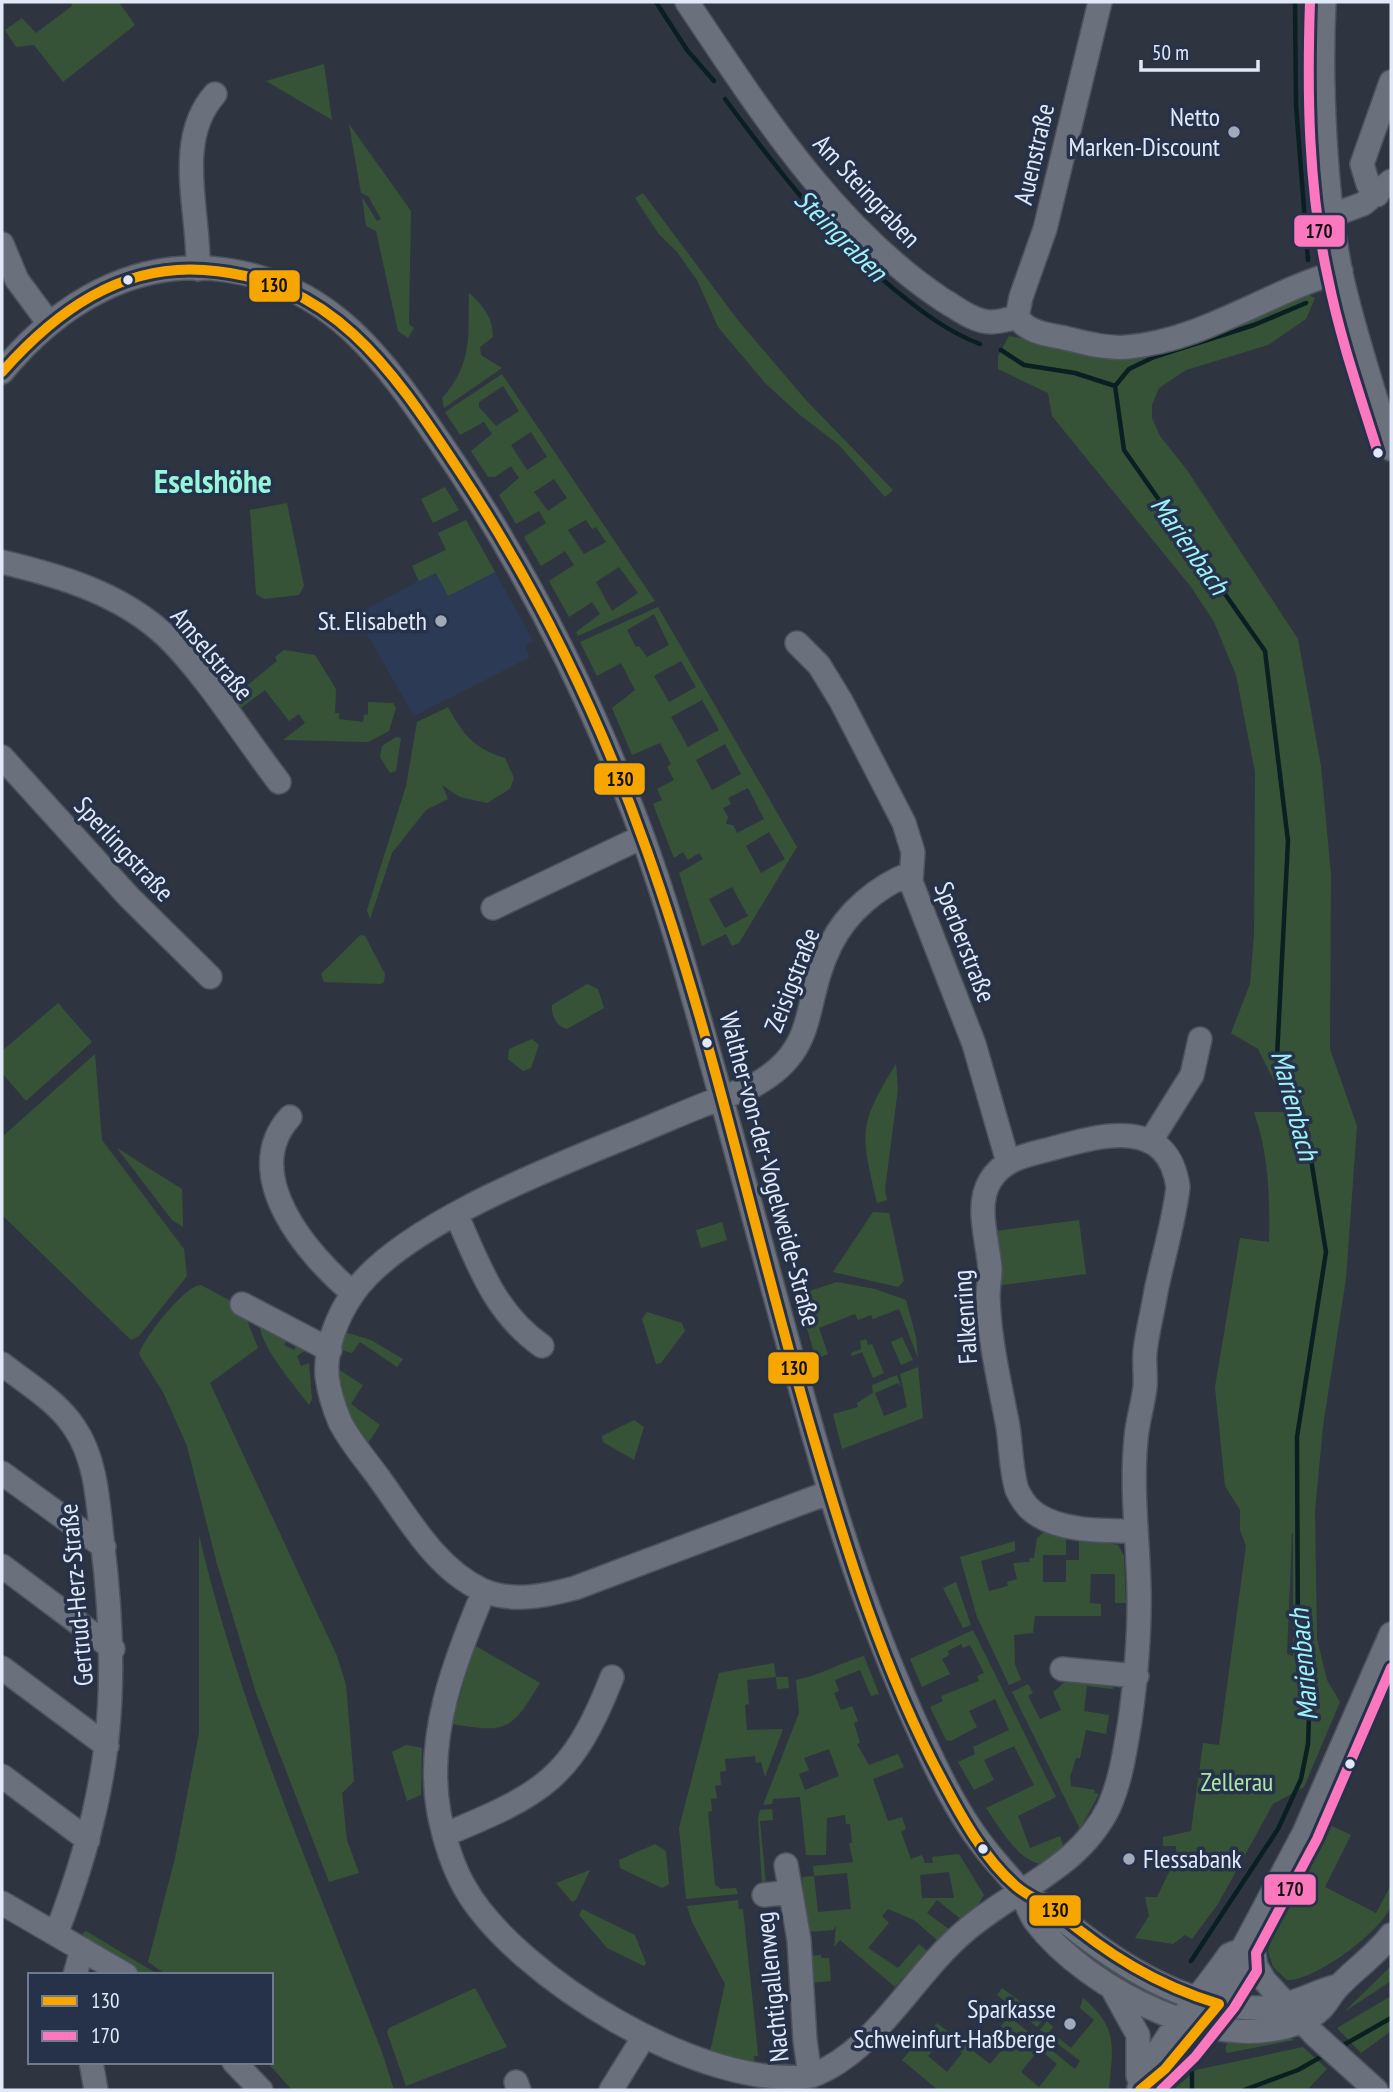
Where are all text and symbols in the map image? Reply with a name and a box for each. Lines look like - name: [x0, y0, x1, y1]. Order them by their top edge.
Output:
- scale bar: [1141, 28, 1258, 72]
- text: 50 m: [1152, 39, 1189, 66]
- street label: Auenstraße: [1006, 100, 1061, 208]
- place label: Netto Marken-Discount: [1068, 100, 1220, 163]
- marker: Netto Marken-Discount: [1226, 124, 1242, 140]
- street label: Am Steingraben: [807, 128, 927, 254]
- water label: Steingraben: [788, 182, 894, 288]
- line badge: 170: [1293, 214, 1346, 248]
- text: 170: [1305, 219, 1333, 243]
- line badge: 130: [248, 269, 301, 303]
- unlabelled marker: [121, 273, 135, 287]
- text: 130: [260, 273, 288, 297]
- unlabelled marker: [1371, 446, 1385, 460]
- district label: Eselshöhe: [154, 459, 272, 502]
- water label: Marienbach: [1143, 488, 1239, 603]
- street label: Amselstraße: [164, 600, 261, 707]
- place label: St. Elisabeth: [318, 604, 427, 637]
- marker: St. Elisabeth: [433, 613, 449, 629]
- line badge: 130: [593, 762, 646, 796]
- text: 130: [606, 767, 634, 791]
- street label: Sperlingstraße: [67, 789, 181, 908]
- street label: Sperberstraße: [927, 877, 1004, 1007]
- street label: Zeisigstraße: [757, 923, 827, 1037]
- street label: Walther-von-der-Vogelweide-Straße: [713, 1008, 828, 1330]
- unlabelled marker: [700, 1036, 714, 1050]
- water label: Marienbach: [1263, 1046, 1328, 1166]
- street label: Falkenring: [945, 1269, 984, 1365]
- line badge: 130: [767, 1351, 820, 1385]
- text: 130: [780, 1356, 808, 1380]
- street label: Gertrud-Herz-Straße: [51, 1503, 100, 1688]
- water label: Marienbach: [1279, 1606, 1326, 1723]
- unlabelled marker: [1343, 1757, 1357, 1771]
- park label: Zellerau: [1201, 1765, 1273, 1798]
- unlabelled marker: [976, 1842, 990, 1856]
- place label: Flessabank: [1143, 1842, 1242, 1875]
- marker: Flessabank: [1121, 1851, 1137, 1867]
- line badge: 170: [1263, 1873, 1317, 1906]
- text: 170: [1276, 1877, 1304, 1901]
- line badge: 130: [1028, 1894, 1082, 1927]
- text: 130: [1041, 1898, 1069, 1922]
- street label: Nachtigallenweg: [747, 1910, 796, 2064]
- legend: [28, 1973, 273, 2064]
- text: 130: [91, 1987, 119, 2014]
- place label: Sparkasse Schweinfurt-Haßberge: [853, 1992, 1056, 2055]
- marker: Sparkasse Schweinfurt-Haßberge: [1062, 2016, 1078, 2032]
- text: 170: [91, 2022, 119, 2049]

